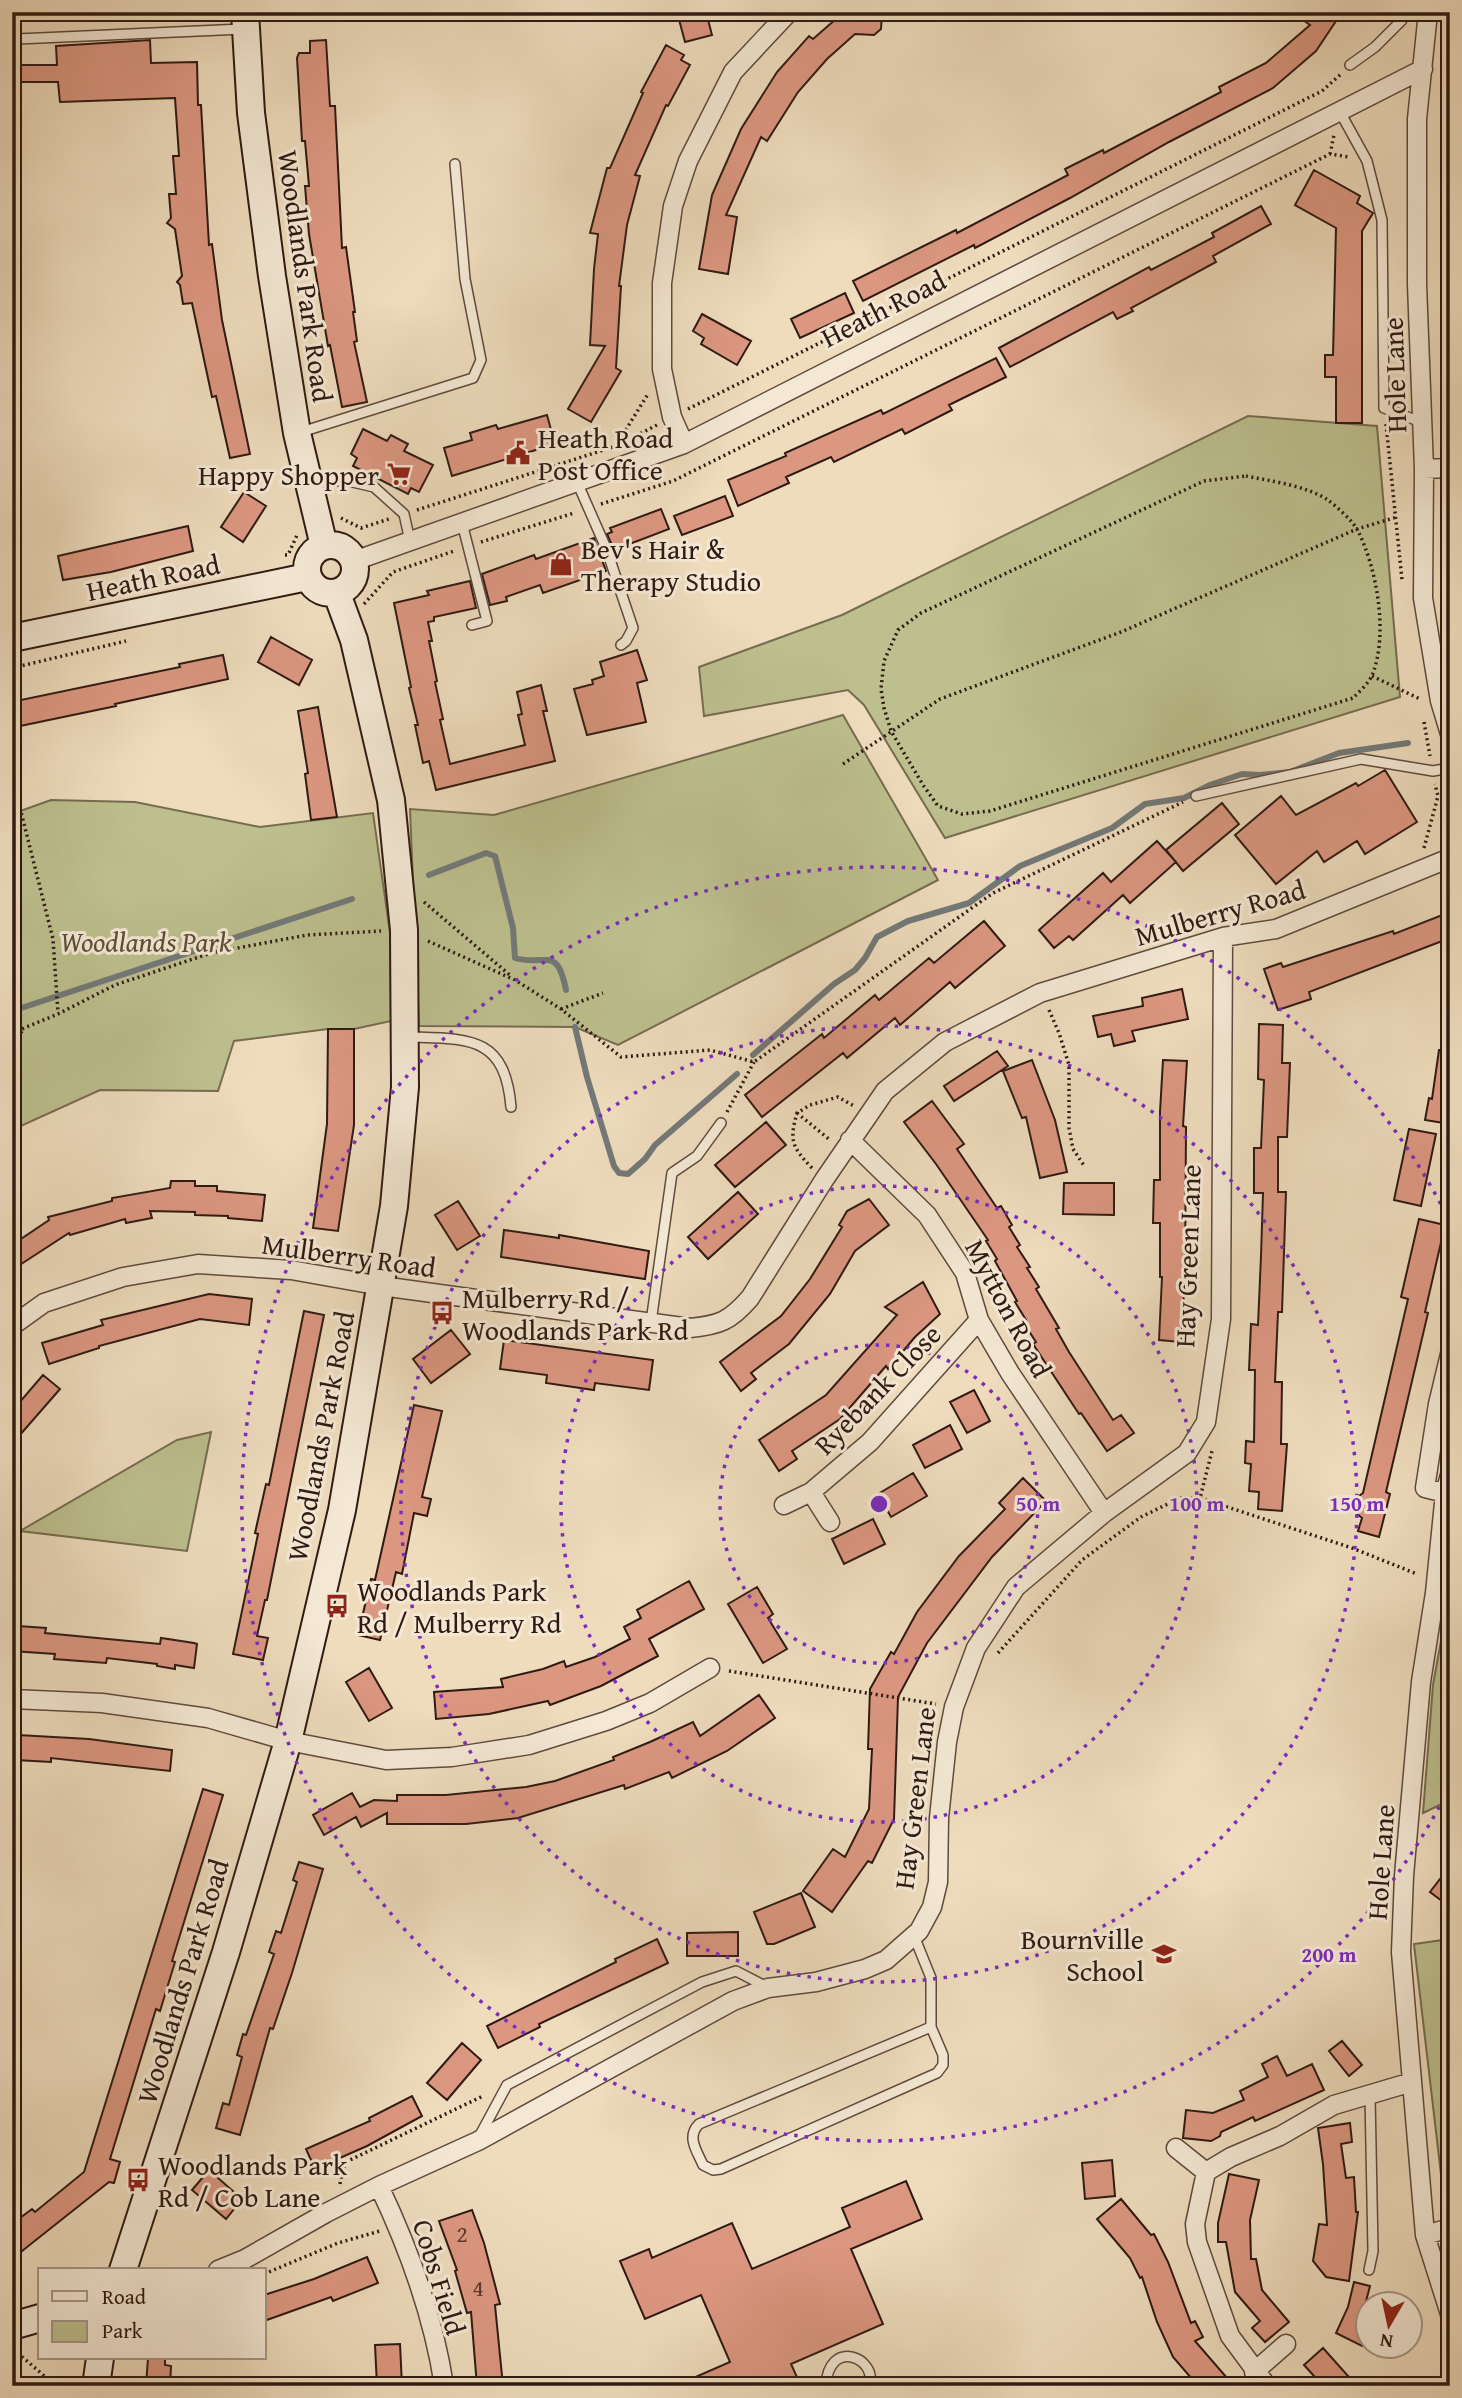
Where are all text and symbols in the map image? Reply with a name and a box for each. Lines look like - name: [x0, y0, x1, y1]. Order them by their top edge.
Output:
- street label: Woodlands Park Road: [268, 147, 344, 405]
- street label: Heath Road: [813, 259, 953, 357]
- street label: Hole Lane: [1371, 316, 1417, 434]
- place label: Heath Road Post Office: [538, 417, 673, 490]
- public building icon: Heath Road Post Office: [504, 439, 532, 467]
- place label: Happy Shopper: [198, 454, 379, 495]
- supermarket icon: Happy Shopper: [385, 460, 413, 488]
- place label: Bev's Hair & Therapy Studio: [581, 528, 761, 601]
- street label: Heath Road: [83, 543, 223, 611]
- shop icon: Bev's Hair & Therapy Studio: [547, 550, 575, 578]
- street label: Mulberry Road: [1130, 868, 1310, 956]
- park label: Woodlands Park: [60, 921, 232, 962]
- street label: Hay Green Lane: [1163, 1164, 1211, 1348]
- street label: Mulberry Road: [259, 1222, 439, 1288]
- street label: Mytton Road: [955, 1232, 1063, 1385]
- place label: Mulberry Rd / Woodlands Park Rd: [462, 1277, 689, 1350]
- bus stop icon: Mulberry Rd / Woodlands Park Rd: [428, 1299, 456, 1327]
- street label: Woodlands Park Road: [276, 1307, 364, 1565]
- street label: Ryebank Close: [804, 1314, 950, 1464]
- text: 50 m: [1016, 1488, 1060, 1519]
- text: 100 m: [1169, 1488, 1225, 1519]
- text: 150 m: [1329, 1488, 1385, 1519]
- centre of rings: [867, 1492, 891, 1516]
- place label: Woodlands Park Rd / Mulberry Rd: [357, 1570, 562, 1643]
- bus stop icon: Woodlands Park Rd / Mulberry Rd: [323, 1592, 351, 1620]
- street label: Hay Green Lane: [882, 1704, 946, 1892]
- street label: Hole Lane: [1356, 1803, 1404, 1921]
- street label: Woodlands Park Road: [125, 1853, 239, 2108]
- place label: Bournville School: [1021, 1918, 1144, 1991]
- text: 200 m: [1301, 1939, 1357, 1970]
- school or university icon: Bournville School: [1150, 1940, 1178, 1968]
- place label: Woodlands Park Rd / Cob Lane: [158, 2144, 348, 2217]
- bus stop icon: Woodlands Park Rd / Cob Lane: [124, 2166, 152, 2194]
- street label: Cobs Field: [403, 2214, 477, 2340]
- house number: 2: [456, 2216, 468, 2251]
- legend: [38, 2268, 266, 2360]
- house number: 4: [472, 2270, 484, 2305]
- text: Road: [102, 2281, 147, 2312]
- north arrow: [1354, 2290, 1424, 2360]
- text: Park: [102, 2315, 143, 2346]
- text: N: [1378, 2327, 1395, 2357]

